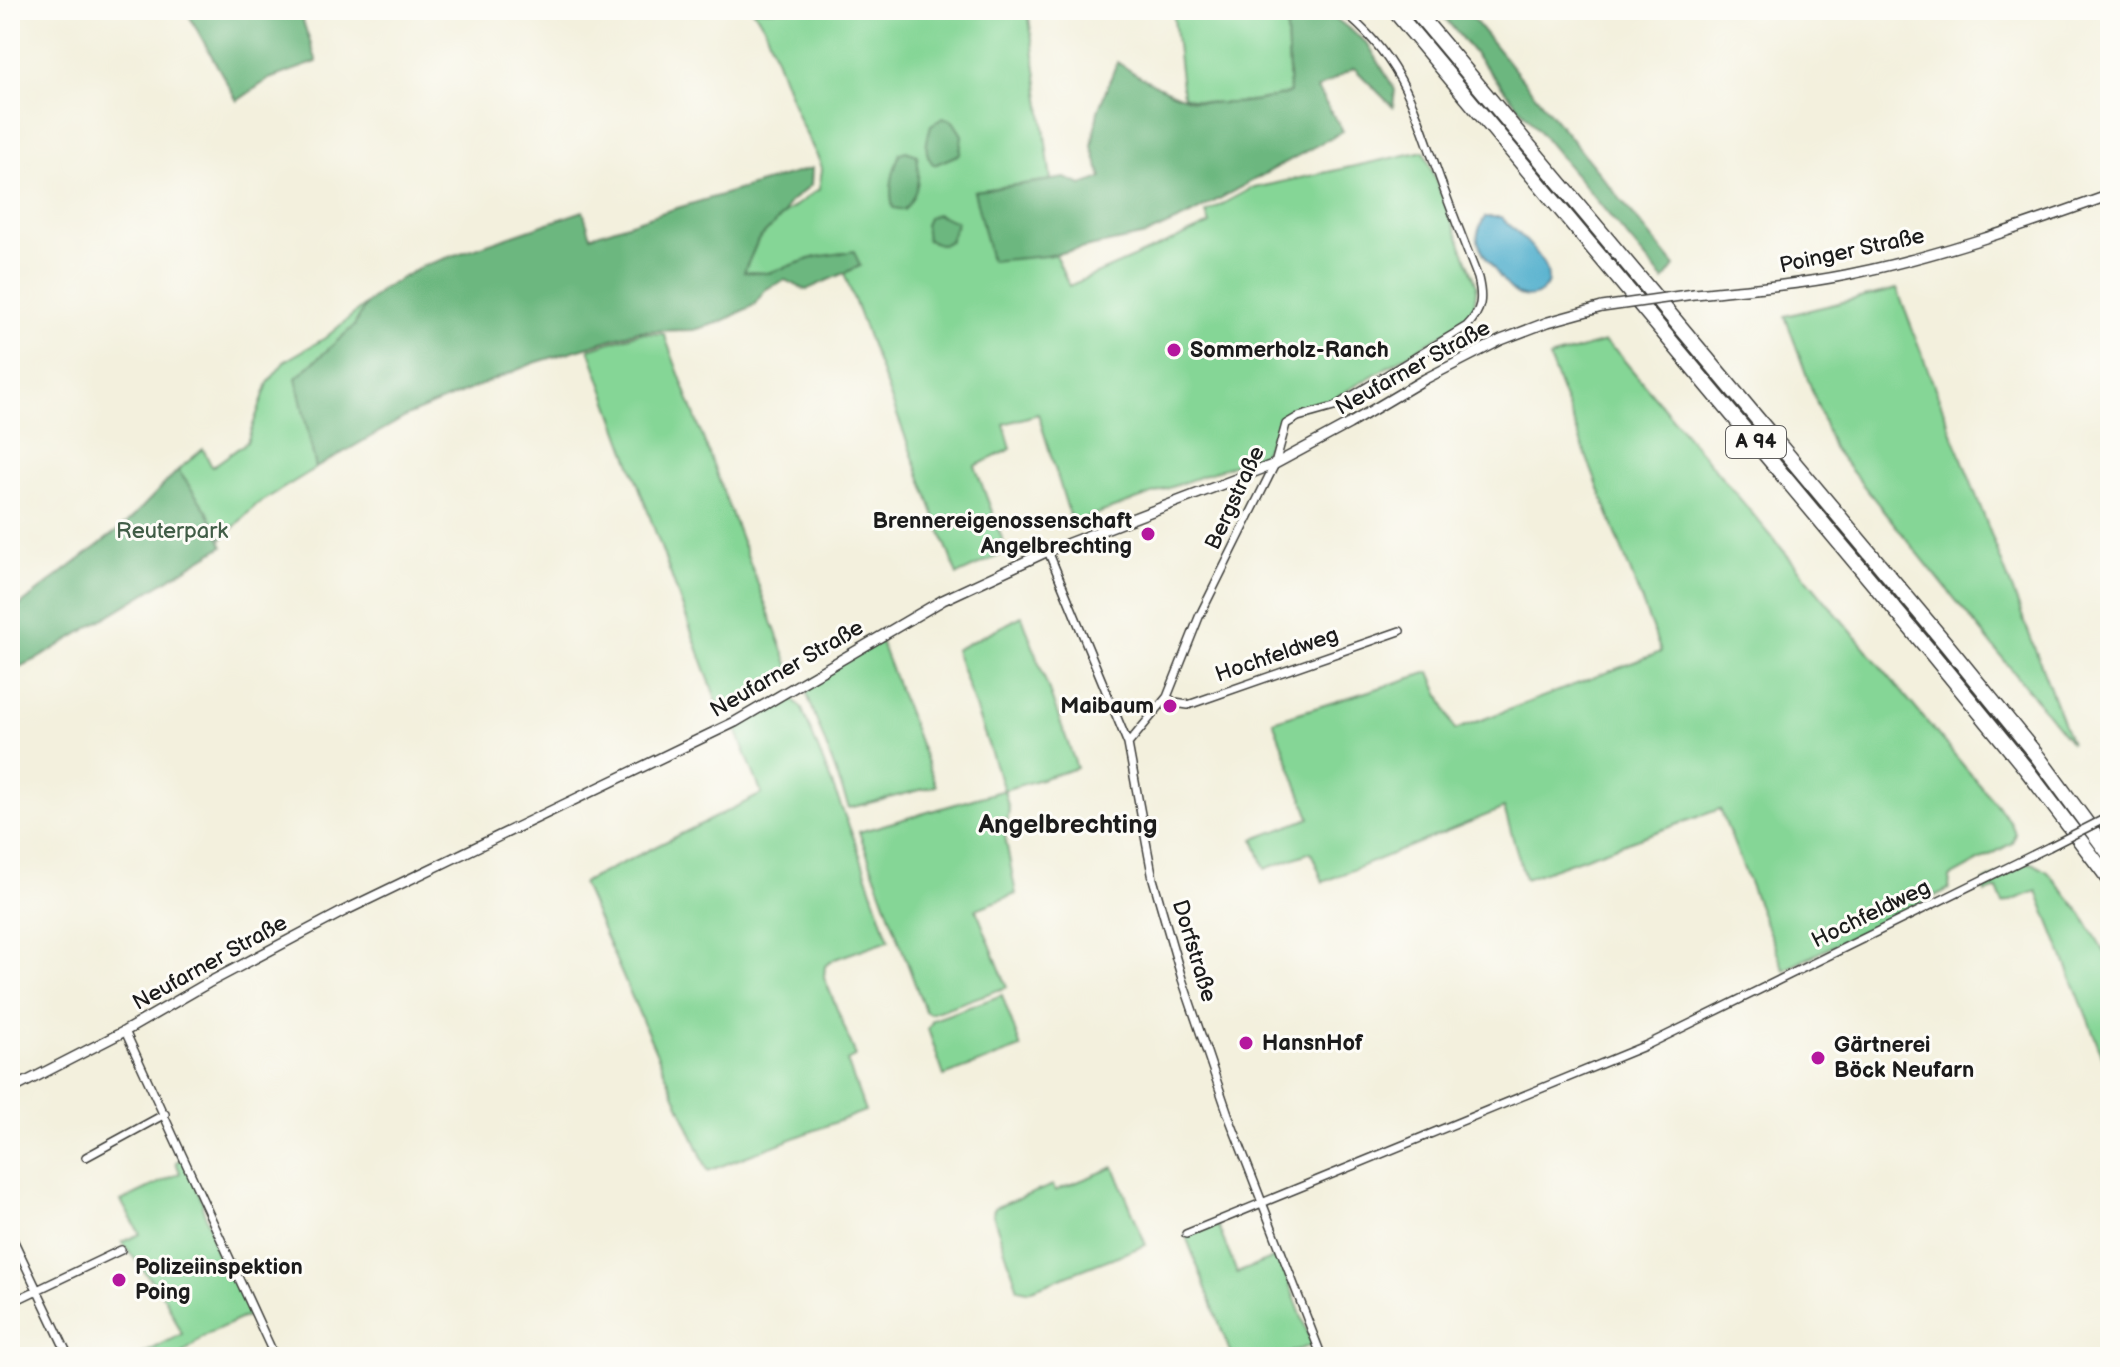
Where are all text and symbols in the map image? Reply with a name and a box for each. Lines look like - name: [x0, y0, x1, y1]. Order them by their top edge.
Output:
- street label: Poinger Straße: [1777, 222, 1927, 280]
- street label: Neufarner Straße: [1331, 314, 1495, 422]
- place label: Sommerholz-Ranch: [1190, 337, 1389, 364]
- marker: Sommerholz-Ranch: [1165, 341, 1183, 359]
- road number: A 94: [1726, 426, 1786, 458]
- street label: Bergstraße: [1199, 442, 1271, 554]
- place label: Brennereigenossenschaft Angelbrechting: [873, 508, 1133, 560]
- park label: Reuterpark: [116, 518, 228, 545]
- marker: Brennereigenossenschaft Angelbrechting: [1139, 525, 1157, 543]
- street label: Neufarner Straße: [706, 614, 868, 724]
- street label: Hochfeldweg: [1212, 621, 1342, 689]
- place label: Maibaum: [1060, 693, 1154, 720]
- marker: Maibaum: [1161, 697, 1179, 715]
- district label: Angelbrechting: [978, 810, 1157, 841]
- street label: Hochfeldweg: [1807, 874, 1935, 954]
- street label: Dorfstraße: [1166, 897, 1222, 1005]
- street label: Neufarner Straße: [128, 909, 292, 1017]
- place label: HansnHof: [1262, 1030, 1364, 1057]
- place label: Gärtnerei Böck Neufarn: [1834, 1032, 1974, 1084]
- marker: HansnHof: [1237, 1034, 1255, 1052]
- marker: Gärtnerei Böck Neufarn: [1809, 1049, 1827, 1067]
- place label: Polizeiinspektion Poing: [135, 1254, 303, 1306]
- marker: Polizeiinspektion Poing: [110, 1271, 128, 1289]

